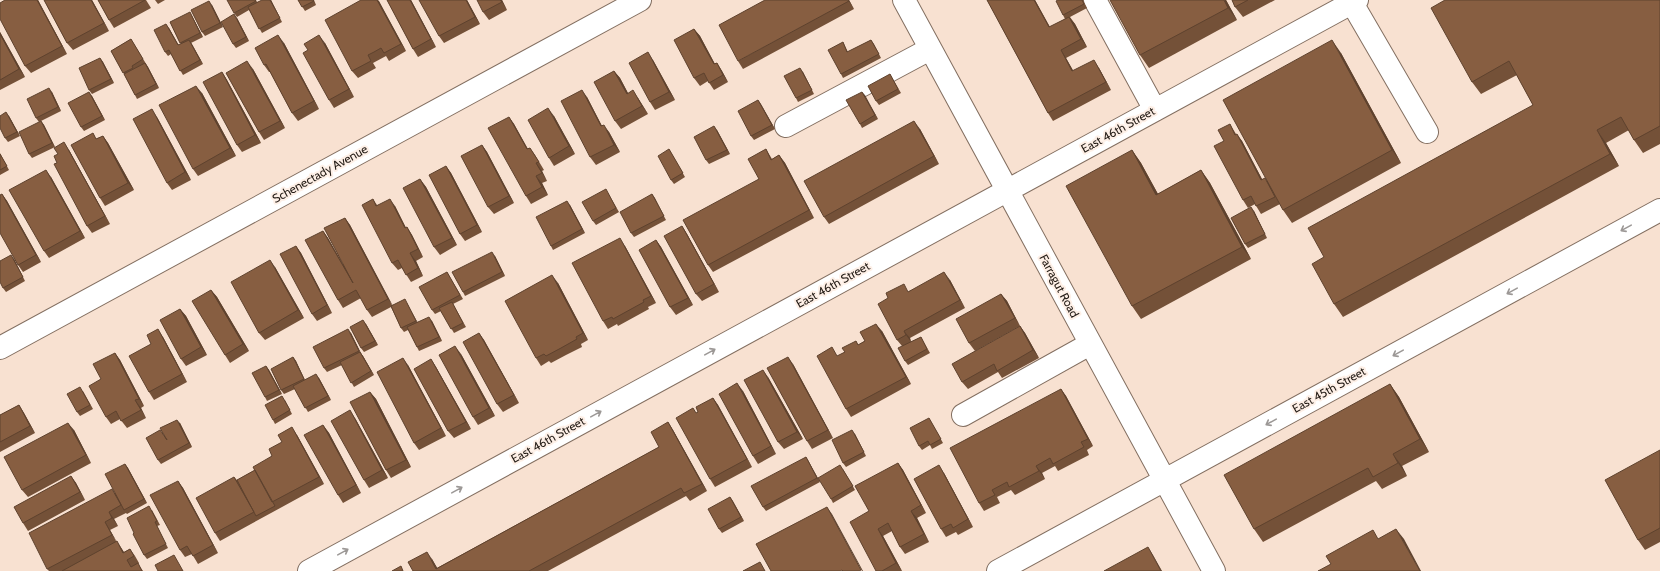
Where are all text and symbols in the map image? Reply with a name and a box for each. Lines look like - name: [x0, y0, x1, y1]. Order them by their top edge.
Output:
- street label: East 46th Street: [1078, 103, 1157, 156]
- street label: Schenectady Avenue: [269, 141, 370, 206]
- one-way arrow: [1620, 225, 1632, 233]
- street label: Farragut Road: [1036, 251, 1082, 320]
- street label: East 46th Street: [793, 258, 872, 311]
- one-way arrow: [1506, 287, 1518, 295]
- one-way arrow: [704, 347, 716, 355]
- one-way arrow: [1392, 349, 1404, 357]
- street label: East 45th Street: [1289, 363, 1368, 416]
- one-way arrow: [590, 410, 602, 418]
- street label: East 46th Street: [508, 413, 587, 466]
- one-way arrow: [1265, 418, 1277, 426]
- one-way arrow: [451, 486, 463, 493]
- one-way arrow: [337, 548, 349, 556]

